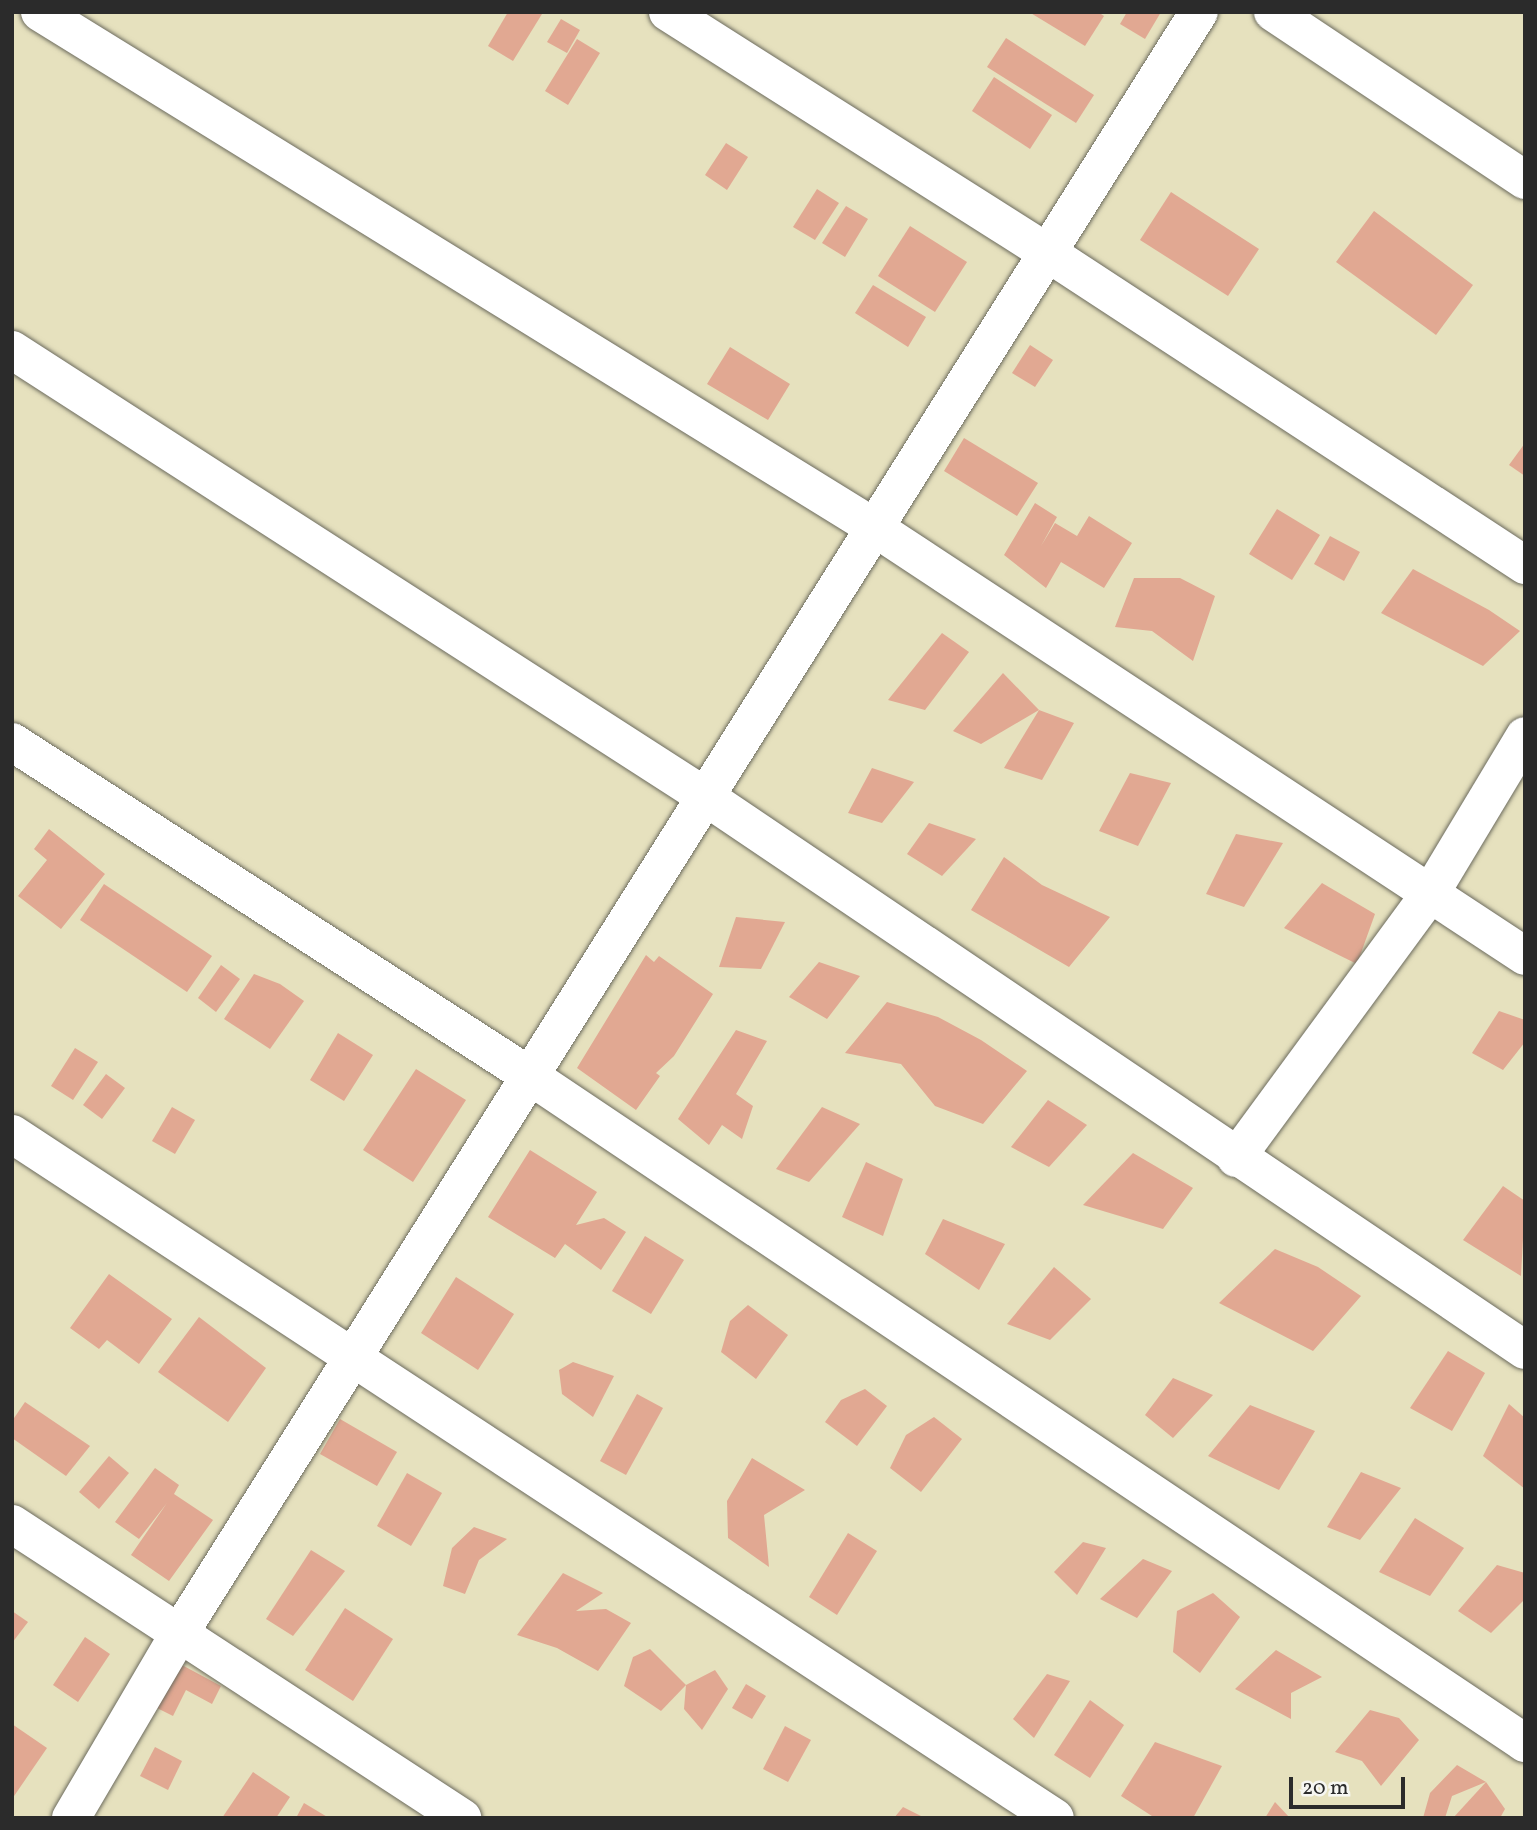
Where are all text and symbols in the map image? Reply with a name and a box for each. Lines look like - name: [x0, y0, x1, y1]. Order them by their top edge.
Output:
- scale bar: [1292, 1764, 1408, 1808]
- text: 20 m: [1302, 1774, 1348, 1803]

